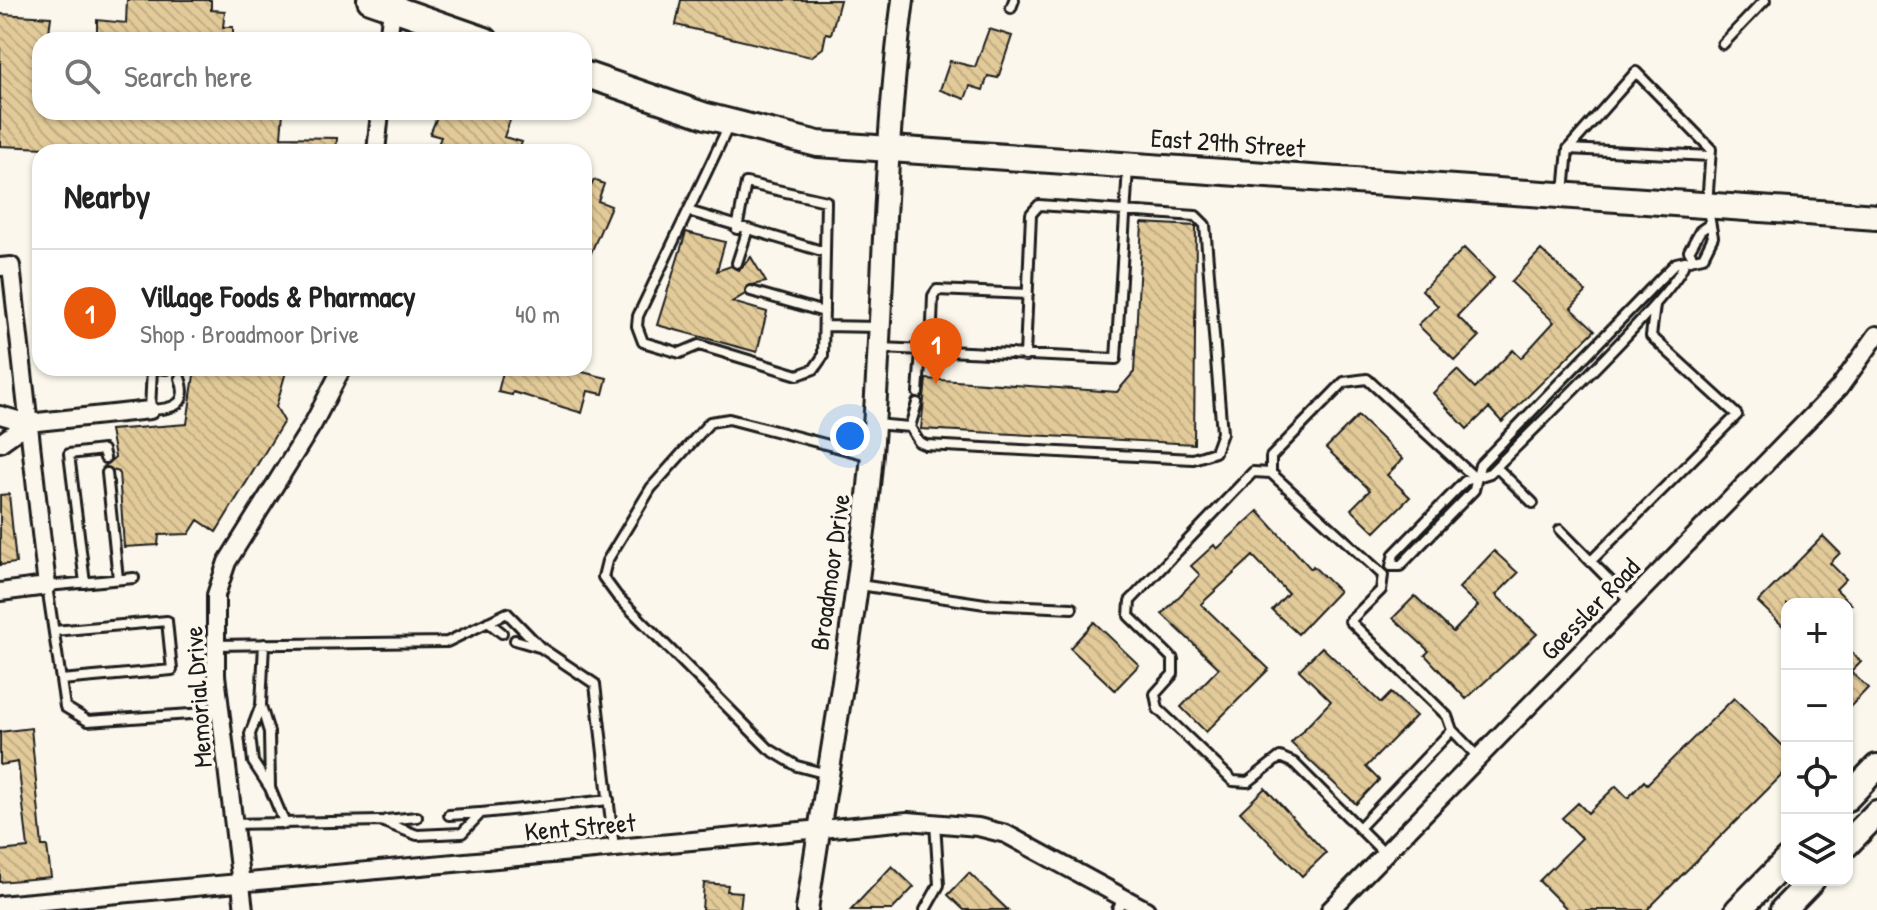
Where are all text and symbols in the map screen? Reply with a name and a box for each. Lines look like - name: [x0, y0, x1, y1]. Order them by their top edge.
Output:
- search box: [32, 32, 592, 120]
- icon: search: [60, 54, 104, 98]
- text: Search here: [124, 56, 252, 96]
- street label: East 29th Street: [1150, 120, 1307, 165]
- text: Nearby: [64, 173, 150, 219]
- text: Village Foods & Pharmacy: [140, 276, 416, 316]
- text: 1: [85, 296, 95, 331]
- text: 40 m: [515, 296, 560, 331]
- text: Shop · Broadmoor Drive: [140, 316, 359, 351]
- pin: 1: [910, 318, 962, 384]
- your location: [830, 416, 870, 456]
- street label: Broadmoor Drive: [801, 491, 858, 652]
- street label: Goessler Road: [1532, 550, 1647, 667]
- map controls: [1781, 598, 1853, 886]
- button: +: [1781, 598, 1853, 670]
- street label: Memorial Drive: [175, 625, 220, 769]
- button: −: [1781, 670, 1853, 742]
- button: locate: [1781, 742, 1853, 814]
- street label: Kent Street: [523, 804, 638, 849]
- button: layers: [1781, 814, 1853, 886]

